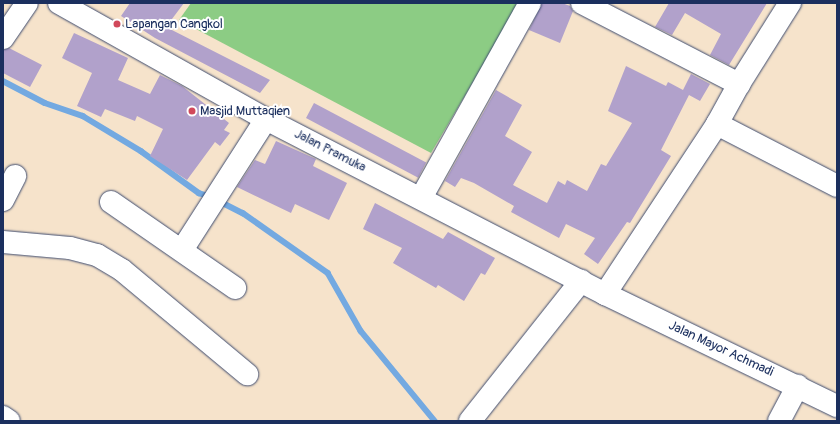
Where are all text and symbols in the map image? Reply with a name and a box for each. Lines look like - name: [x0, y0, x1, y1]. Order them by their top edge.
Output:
- place label: Lapangan Cangkol: [125, 16, 223, 32]
- marker: Lapangan Cangkol: [112, 19, 122, 29]
- place label: Masjid Muttaqien: [200, 103, 290, 119]
- marker: Masjid Muttaqien: [187, 106, 197, 116]
- street label: Jalan Pramuka: [292, 126, 368, 176]
- street label: Jalan Mayor Achmadi: [666, 318, 776, 380]

